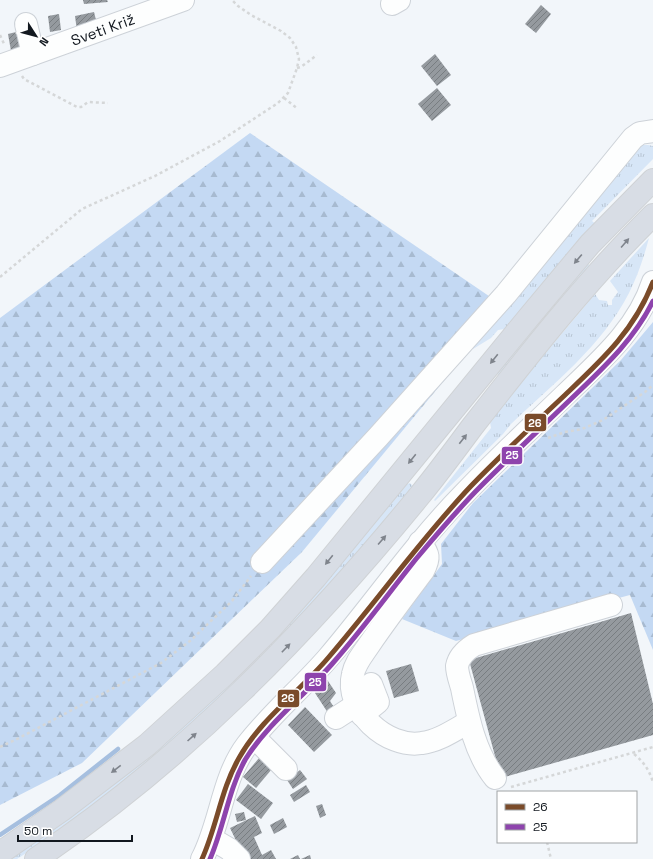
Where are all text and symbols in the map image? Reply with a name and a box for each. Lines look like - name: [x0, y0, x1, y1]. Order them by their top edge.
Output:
- street label: Sveti Križ: [68, 9, 137, 49]
- north arrow: [16, 16, 56, 56]
- text: N: [36, 35, 52, 49]
- one-way arrow: [621, 238, 630, 249]
- one-way arrow: [573, 254, 582, 265]
- one-way arrow: [490, 353, 498, 364]
- line badge: 26: [524, 413, 547, 432]
- text: 26: [528, 416, 542, 430]
- one-way arrow: [459, 434, 468, 445]
- line badge: 25: [501, 446, 523, 465]
- text: 25: [505, 448, 519, 462]
- one-way arrow: [407, 454, 416, 465]
- one-way arrow: [377, 535, 386, 546]
- one-way arrow: [325, 555, 334, 566]
- one-way arrow: [281, 643, 291, 653]
- line badge: 25: [304, 672, 327, 692]
- text: 25: [308, 675, 322, 689]
- line badge: 26: [277, 689, 300, 708]
- text: 26: [281, 691, 295, 705]
- one-way arrow: [186, 733, 197, 742]
- one-way arrow: [110, 764, 121, 773]
- legend: [497, 791, 637, 843]
- text: 26: [533, 799, 548, 815]
- scale bar: [18, 817, 132, 843]
- text: 25: [533, 819, 547, 835]
- text: 50 m: [24, 823, 52, 839]

